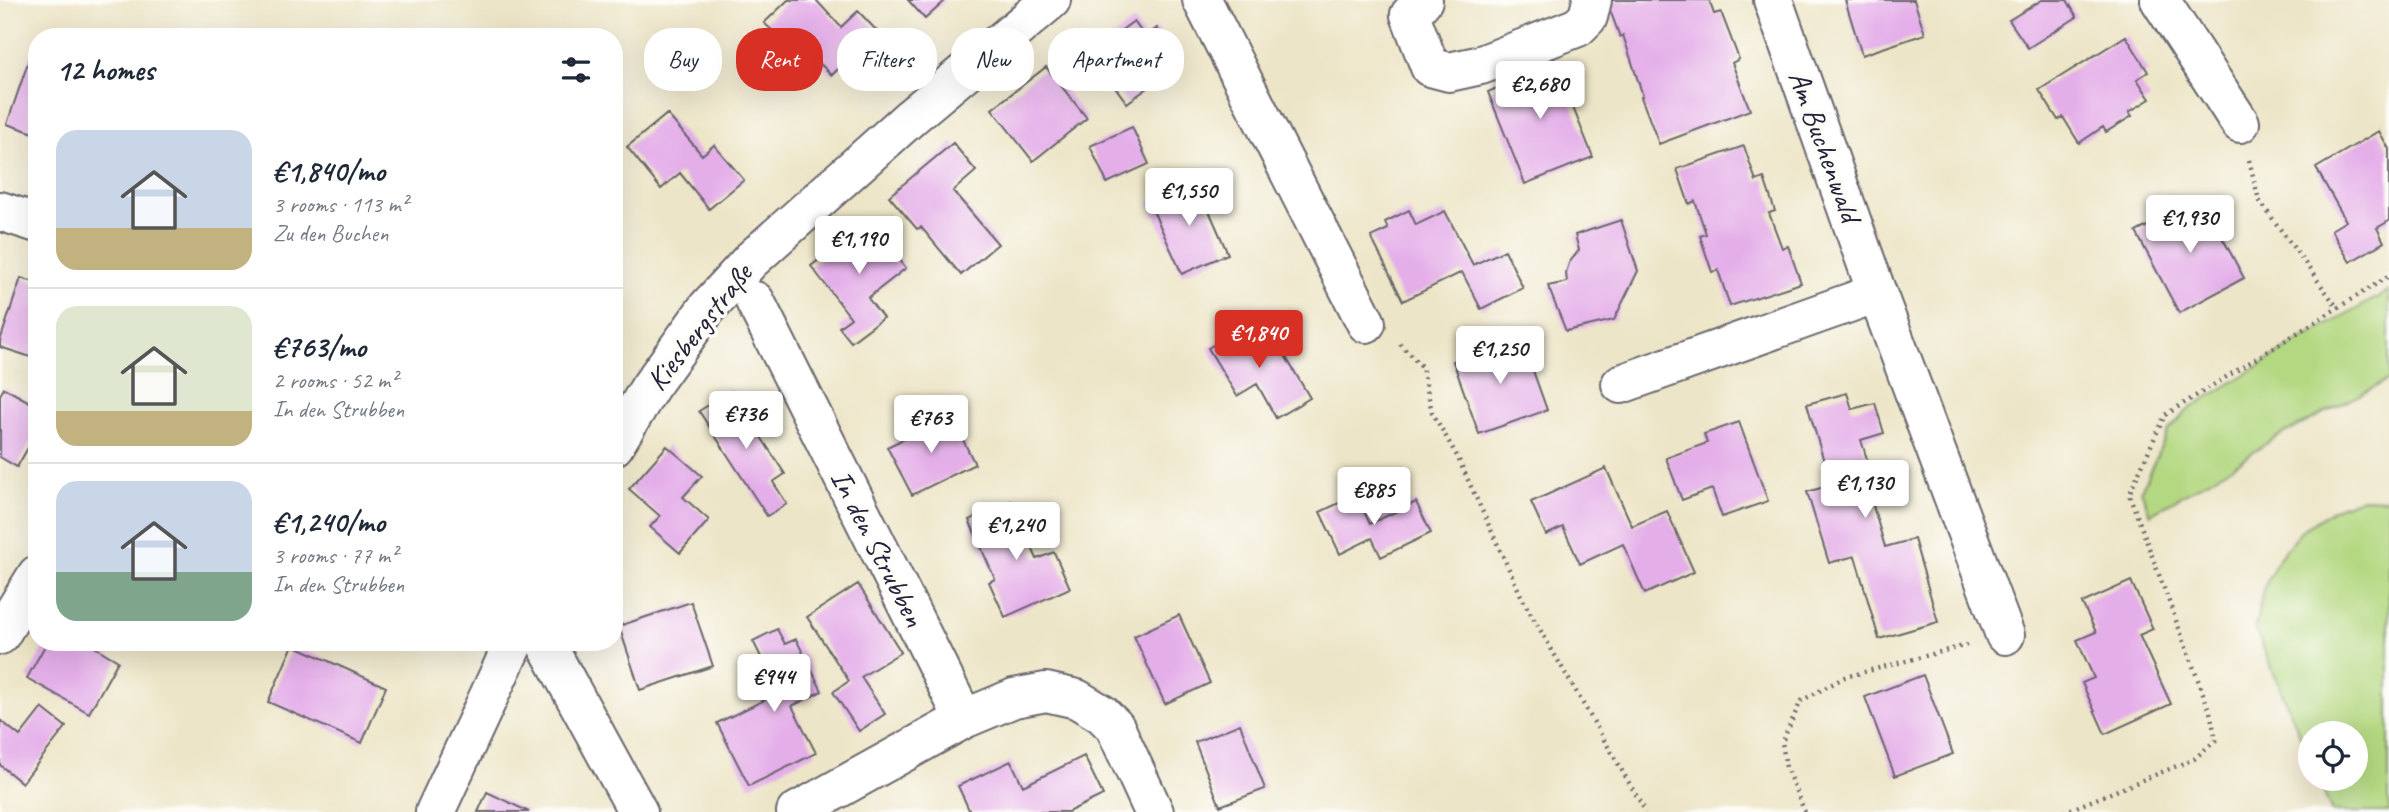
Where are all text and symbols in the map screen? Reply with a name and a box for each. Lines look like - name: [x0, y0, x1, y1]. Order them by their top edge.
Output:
- chip: Buy: [644, 28, 722, 91]
- chip: Rent: [736, 28, 823, 91]
- chip: Filters: [837, 28, 937, 91]
- chip: New: [951, 28, 1034, 91]
- chip: Apartment: [1048, 28, 1184, 91]
- text: 12 homes: [56, 51, 154, 89]
- icon: filters: [557, 51, 595, 89]
- pin: €2,680: [1483, 61, 1597, 121]
- street label: Am Buchenwald: [1780, 65, 1871, 231]
- text: €2,680: [1512, 69, 1568, 98]
- text: €1,840/mo: [273, 152, 385, 190]
- icon: home: [112, 158, 196, 242]
- pin: €1,550: [1132, 168, 1246, 228]
- text: €1,550: [1161, 176, 1217, 205]
- text: 3 rooms · 113 m²: [273, 190, 408, 219]
- pin: €1,930: [2133, 196, 2247, 255]
- text: €1,930: [2162, 203, 2218, 232]
- pin: €1,190: [802, 216, 916, 276]
- text: Zu den Buchen: [273, 219, 388, 248]
- text: €1,190: [831, 224, 887, 253]
- street label: Kiesbergstraße: [638, 254, 762, 398]
- pin: €1,840: [1202, 310, 1316, 370]
- text: €1,840: [1231, 318, 1287, 347]
- pin: €1,250: [1443, 326, 1557, 386]
- text: €763/mo: [273, 328, 366, 366]
- icon: home: [112, 334, 196, 418]
- text: €1,250: [1472, 334, 1528, 363]
- text: 2 rooms · 52 m²: [273, 366, 397, 395]
- pin: €736: [705, 392, 787, 451]
- text: In den Strubben: [273, 395, 404, 424]
- pin: €763: [890, 396, 972, 455]
- text: €736: [725, 399, 767, 428]
- text: €763: [910, 403, 952, 432]
- pin: €1,130: [1808, 461, 1922, 520]
- street label: In den Strubben: [822, 463, 934, 633]
- pin: €885: [1333, 468, 1415, 527]
- text: €1,130: [1837, 468, 1893, 497]
- text: €885: [1353, 475, 1395, 504]
- text: €1,240/mo: [273, 503, 385, 541]
- pin: €1,240: [959, 503, 1073, 562]
- icon: home: [112, 509, 196, 593]
- text: €1,240: [988, 510, 1044, 539]
- text: 3 rooms · 77 m²: [273, 541, 397, 570]
- text: In den Strubben: [273, 570, 404, 599]
- pin: €944: [733, 654, 815, 714]
- text: €944: [753, 662, 795, 691]
- map controls: [2298, 721, 2368, 791]
- button: locate: [2298, 721, 2368, 791]

